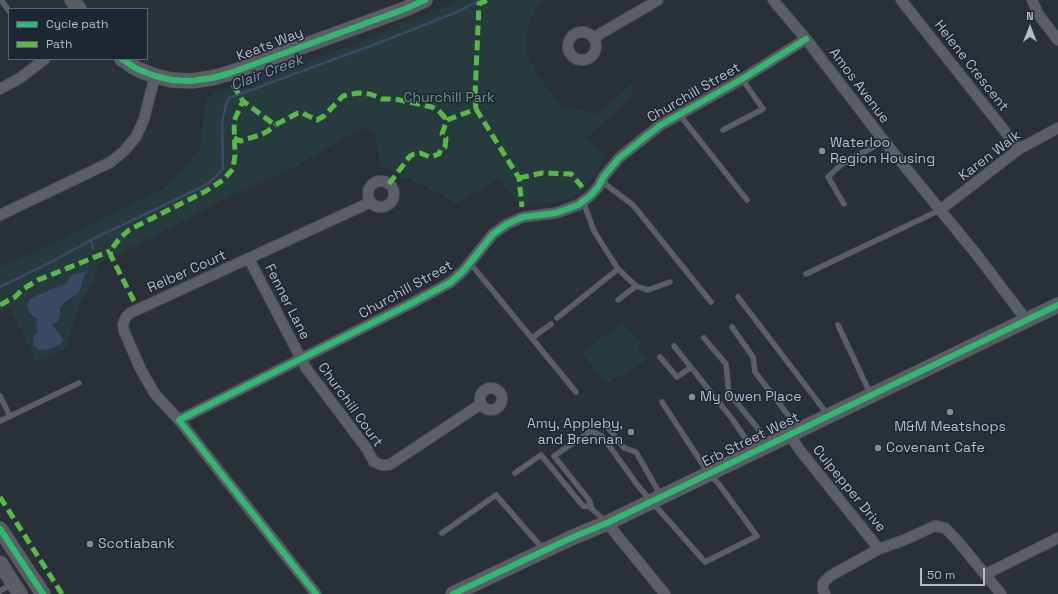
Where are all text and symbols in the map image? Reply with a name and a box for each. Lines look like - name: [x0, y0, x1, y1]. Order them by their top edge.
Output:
- legend: [8, 8, 148, 60]
- north arrow: [1010, 8, 1050, 48]
- text: N: [1026, 9, 1034, 23]
- text: Cycle path: [46, 16, 108, 32]
- street label: Helene Crescent: [930, 17, 1012, 115]
- street label: Keats Way: [234, 25, 306, 65]
- text: Path: [46, 36, 72, 52]
- street label: Amos Avenue: [825, 45, 893, 127]
- water label: Clair Creek: [228, 51, 306, 95]
- street label: Churchill Street: [644, 60, 744, 126]
- park label: Churchill Park: [403, 90, 495, 106]
- street label: Karen Walk: [956, 127, 1024, 185]
- place label: Waterloo Region Housing: [830, 135, 935, 168]
- marker: Waterloo Region Housing: [817, 146, 827, 156]
- street label: Reiber Court: [145, 247, 229, 297]
- street label: Churchill Street: [356, 257, 456, 323]
- street label: Fenner Lane: [261, 261, 313, 343]
- street label: Churchill Court: [314, 360, 386, 450]
- place label: My Owen Place: [700, 389, 802, 405]
- marker: My Owen Place: [687, 392, 697, 402]
- marker: M&M Meatshops: [945, 407, 955, 417]
- street label: Erb Street West: [700, 409, 802, 471]
- place label: Amy, Appleby, and Brennan: [527, 416, 623, 448]
- place label: M&M Meatshops: [894, 419, 1006, 435]
- marker: Amy, Appleby, and Brennan: [626, 427, 636, 437]
- place label: Covenant Cafe: [886, 440, 985, 456]
- street label: Culpepper Drive: [809, 442, 889, 536]
- marker: Covenant Cafe: [873, 443, 883, 453]
- place label: Scotiabank: [98, 536, 174, 552]
- marker: Scotiabank: [85, 539, 95, 549]
- scale bar: [922, 560, 987, 586]
- text: 50 m: [927, 567, 955, 583]

